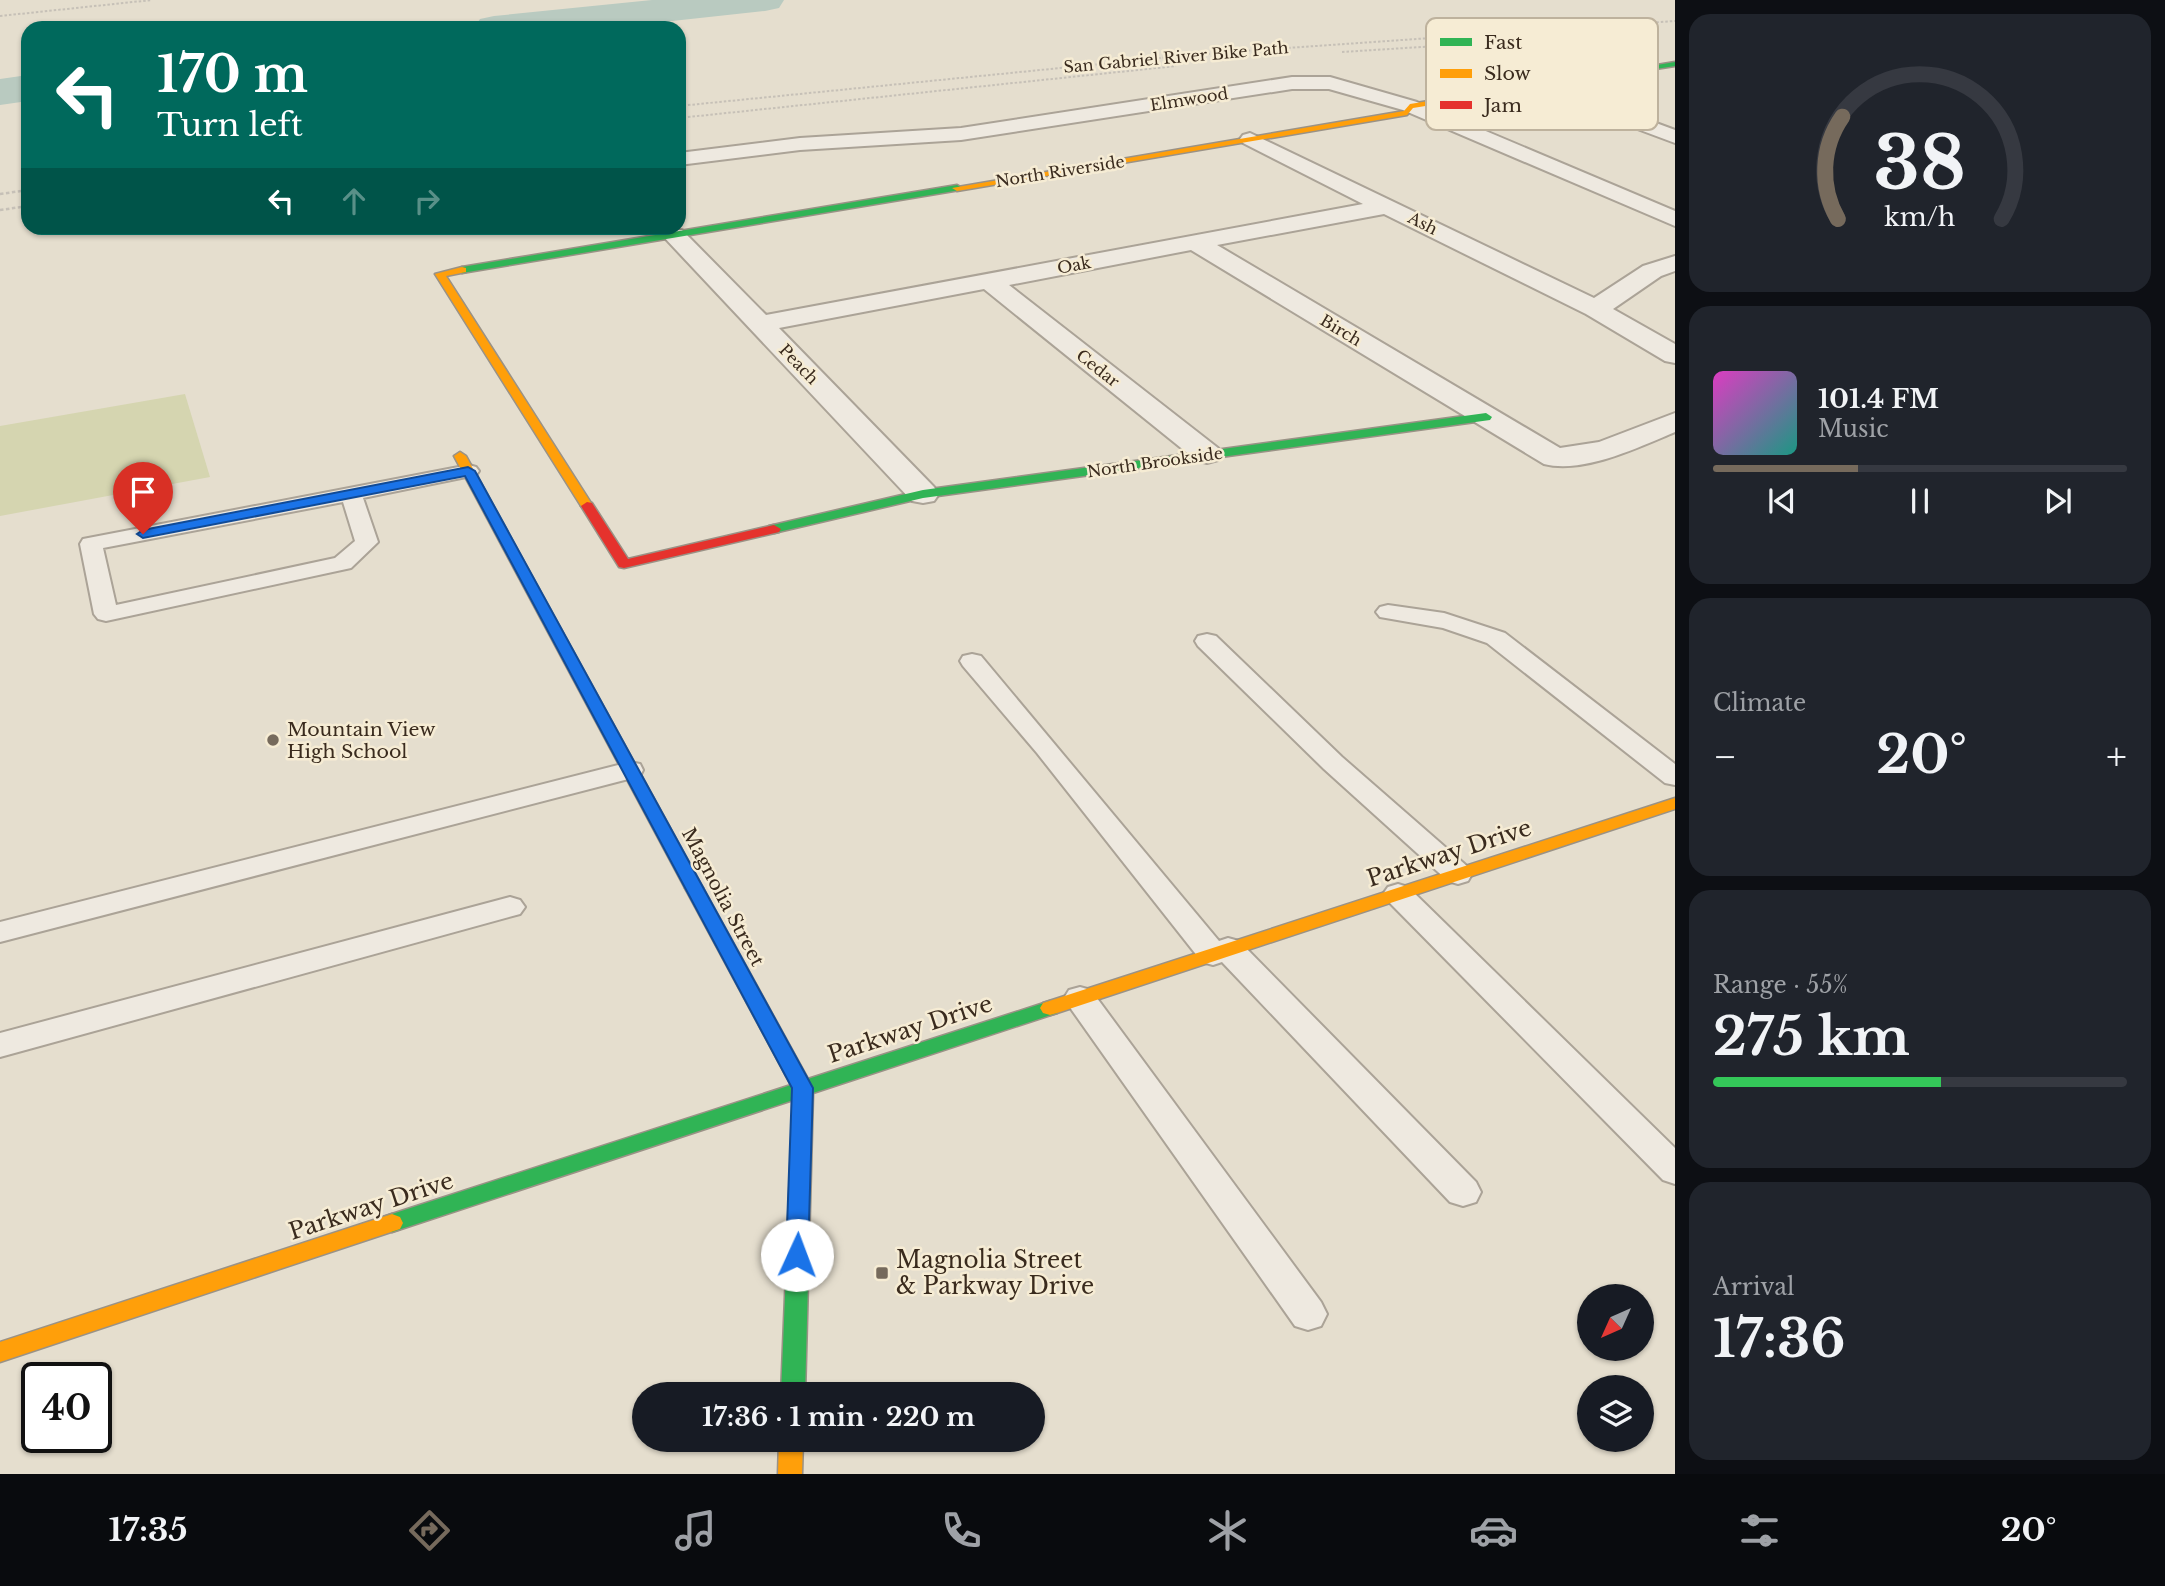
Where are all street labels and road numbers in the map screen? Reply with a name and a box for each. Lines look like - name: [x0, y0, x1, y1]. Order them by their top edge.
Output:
- street label: San Gabriel River Bike Path: [1063, 37, 1289, 77]
- street label: Elmwood: [1149, 83, 1230, 115]
- street label: North Riverside: [994, 151, 1126, 191]
- street label: Ash: [1404, 207, 1441, 239]
- street label: Oak: [1056, 252, 1093, 278]
- street label: Birch: [1317, 310, 1365, 350]
- street label: Peach: [775, 340, 823, 388]
- street label: Cedar: [1072, 345, 1124, 391]
- street label: North Brookside: [1086, 443, 1224, 481]
- street label: Parkway Drive: [1363, 813, 1535, 893]
- street label: Magnolia Street: [677, 824, 770, 971]
- street label: Parkway Drive: [824, 989, 996, 1069]
- street label: Parkway Drive: [285, 1166, 457, 1246]

